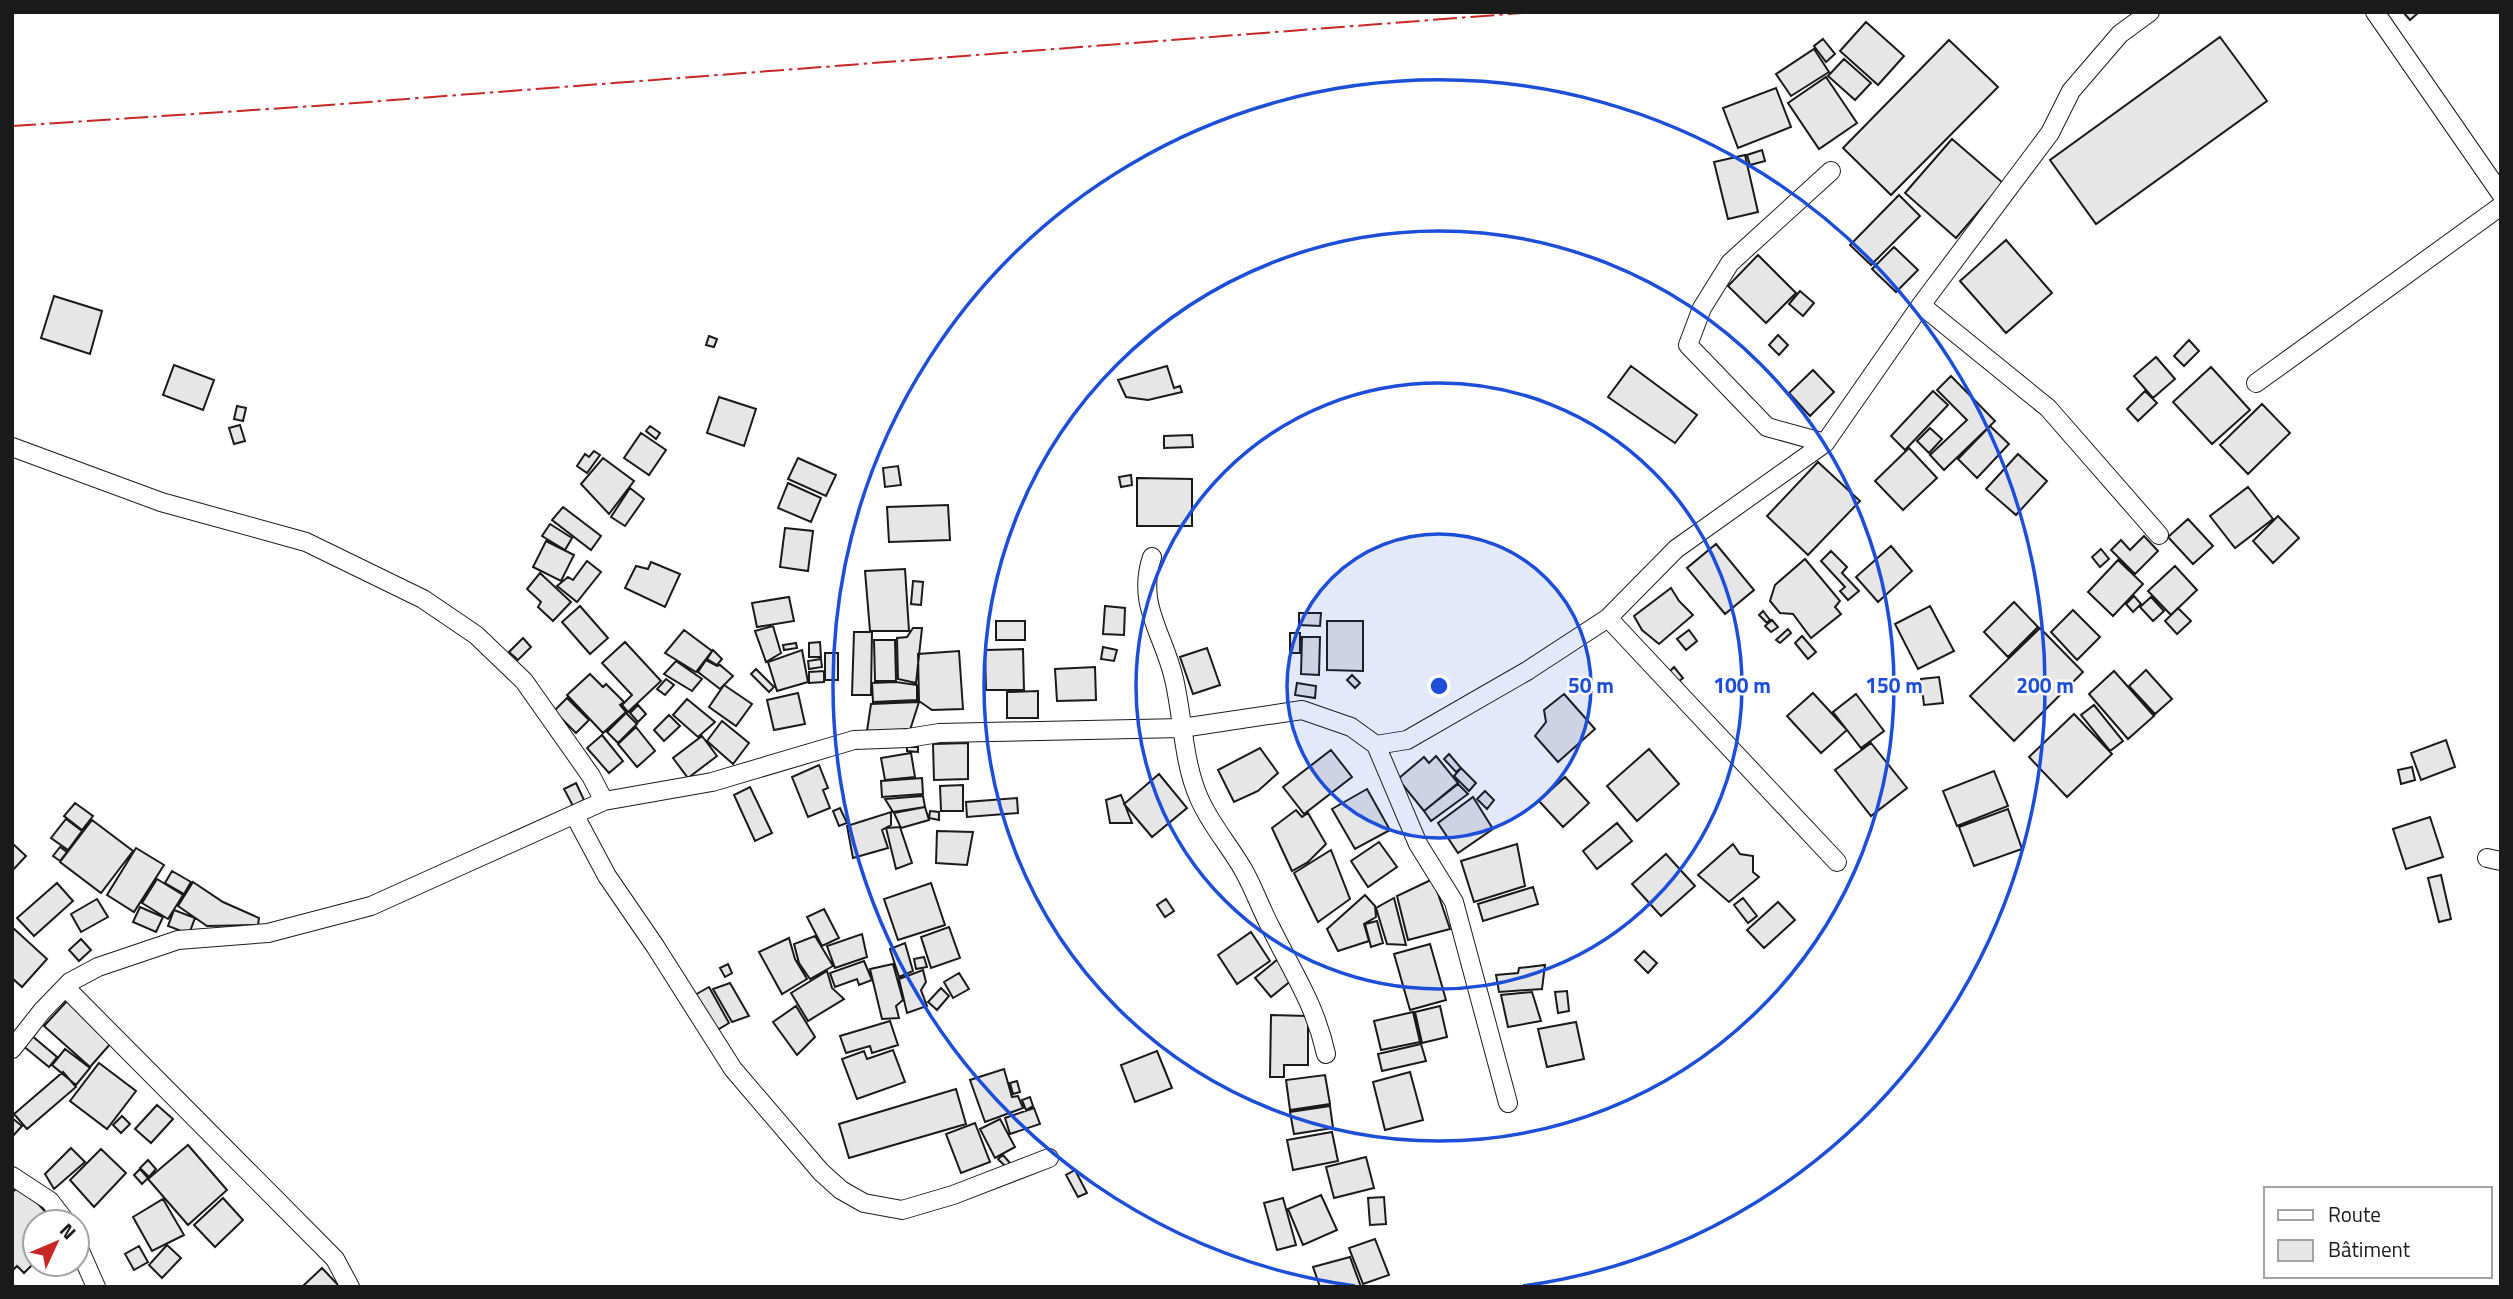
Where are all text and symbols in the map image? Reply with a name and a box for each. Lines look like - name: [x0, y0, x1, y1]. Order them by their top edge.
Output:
- text: 50 m: [1568, 669, 1614, 701]
- text: 100 m: [1713, 669, 1771, 701]
- text: 150 m: [1865, 669, 1923, 701]
- text: 200 m: [2016, 669, 2074, 701]
- centre of rings: [1427, 674, 1451, 698]
- legend: [2264, 1187, 2492, 1278]
- text: Route: [2328, 1198, 2381, 1230]
- north arrow: [21, 1208, 91, 1278]
- text: N: [54, 1216, 84, 1246]
- text: Bâtiment: [2328, 1233, 2411, 1265]

